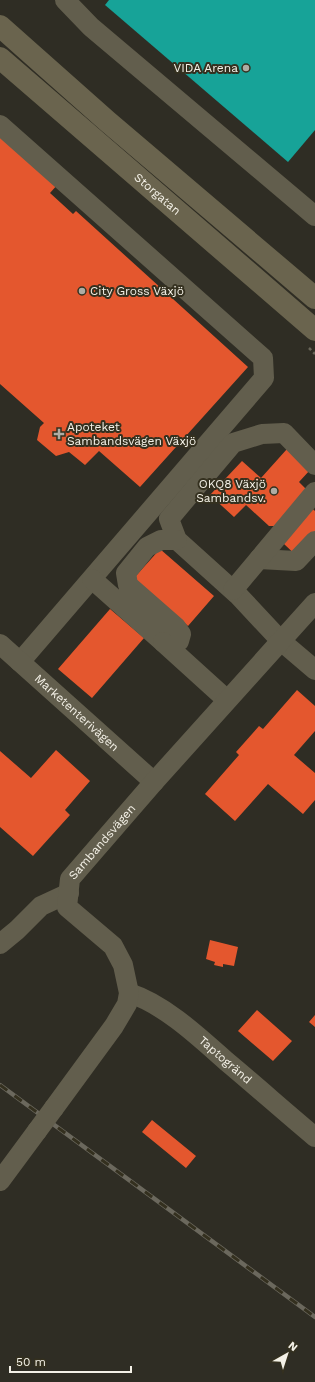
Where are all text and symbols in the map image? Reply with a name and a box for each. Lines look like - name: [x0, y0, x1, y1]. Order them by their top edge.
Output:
- place label: VIDA Arena: [173, 61, 238, 75]
- marker: VIDA Arena: [241, 63, 251, 73]
- street label: Storgatan: [131, 170, 183, 218]
- place label: City Gross Växjö: [90, 284, 184, 298]
- marker: City Gross Växjö: [77, 286, 87, 296]
- place label: Apoteket Sambandsvägen Växjö: [67, 420, 196, 448]
- marker: Apoteket Sambandsvägen Växjö: [54, 429, 64, 439]
- place label: OKQ8 Växjö Sambandsv.: [196, 477, 266, 505]
- marker: OKQ8 Växjö Sambandsv.: [269, 486, 279, 496]
- street label: Marketenterivägen: [32, 671, 122, 754]
- street label: Sambandsvägen: [66, 801, 138, 882]
- street label: Taptogränd: [196, 1033, 255, 1087]
- north arrow: [267, 1334, 307, 1374]
- text: N: [286, 1339, 300, 1354]
- scale bar: [10, 1348, 131, 1374]
- text: 50 m: [16, 1355, 46, 1369]

